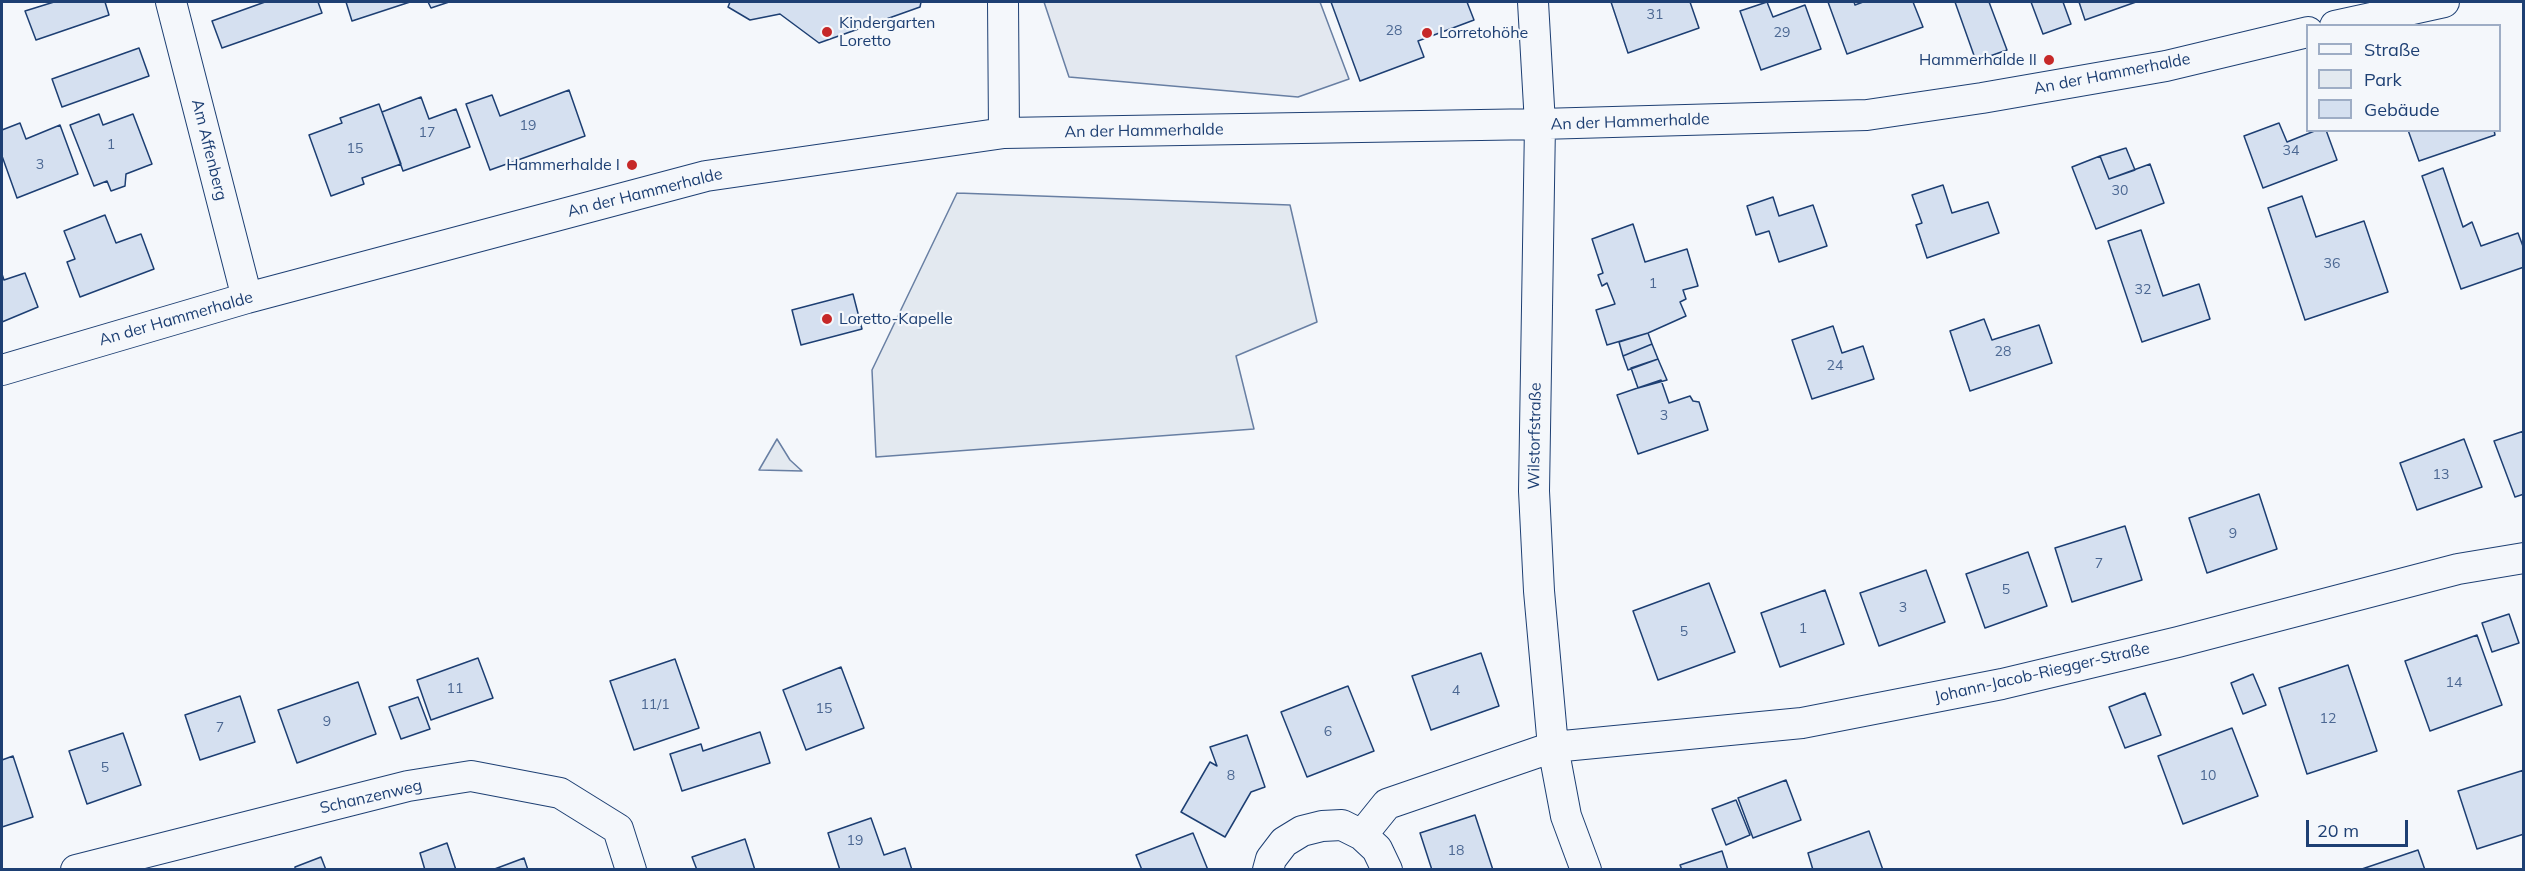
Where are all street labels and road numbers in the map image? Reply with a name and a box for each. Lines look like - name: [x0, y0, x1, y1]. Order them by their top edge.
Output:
- street label: An der Hammerhalde: [2032, 49, 2192, 99]
- street label: Am Affenberg: [187, 97, 231, 203]
- street label: An der Hammerhalde: [1550, 110, 1710, 134]
- street label: An der Hammerhalde: [1064, 120, 1224, 142]
- street label: An der Hammerhalde: [565, 164, 725, 222]
- street label: An der Hammerhalde: [97, 288, 255, 350]
- street label: Wilstorfstraße: [1524, 382, 1546, 490]
- street label: Johann-Jacob-Riegger-Straße: [1933, 639, 2151, 707]
- street label: Schanzenweg: [318, 776, 424, 818]

